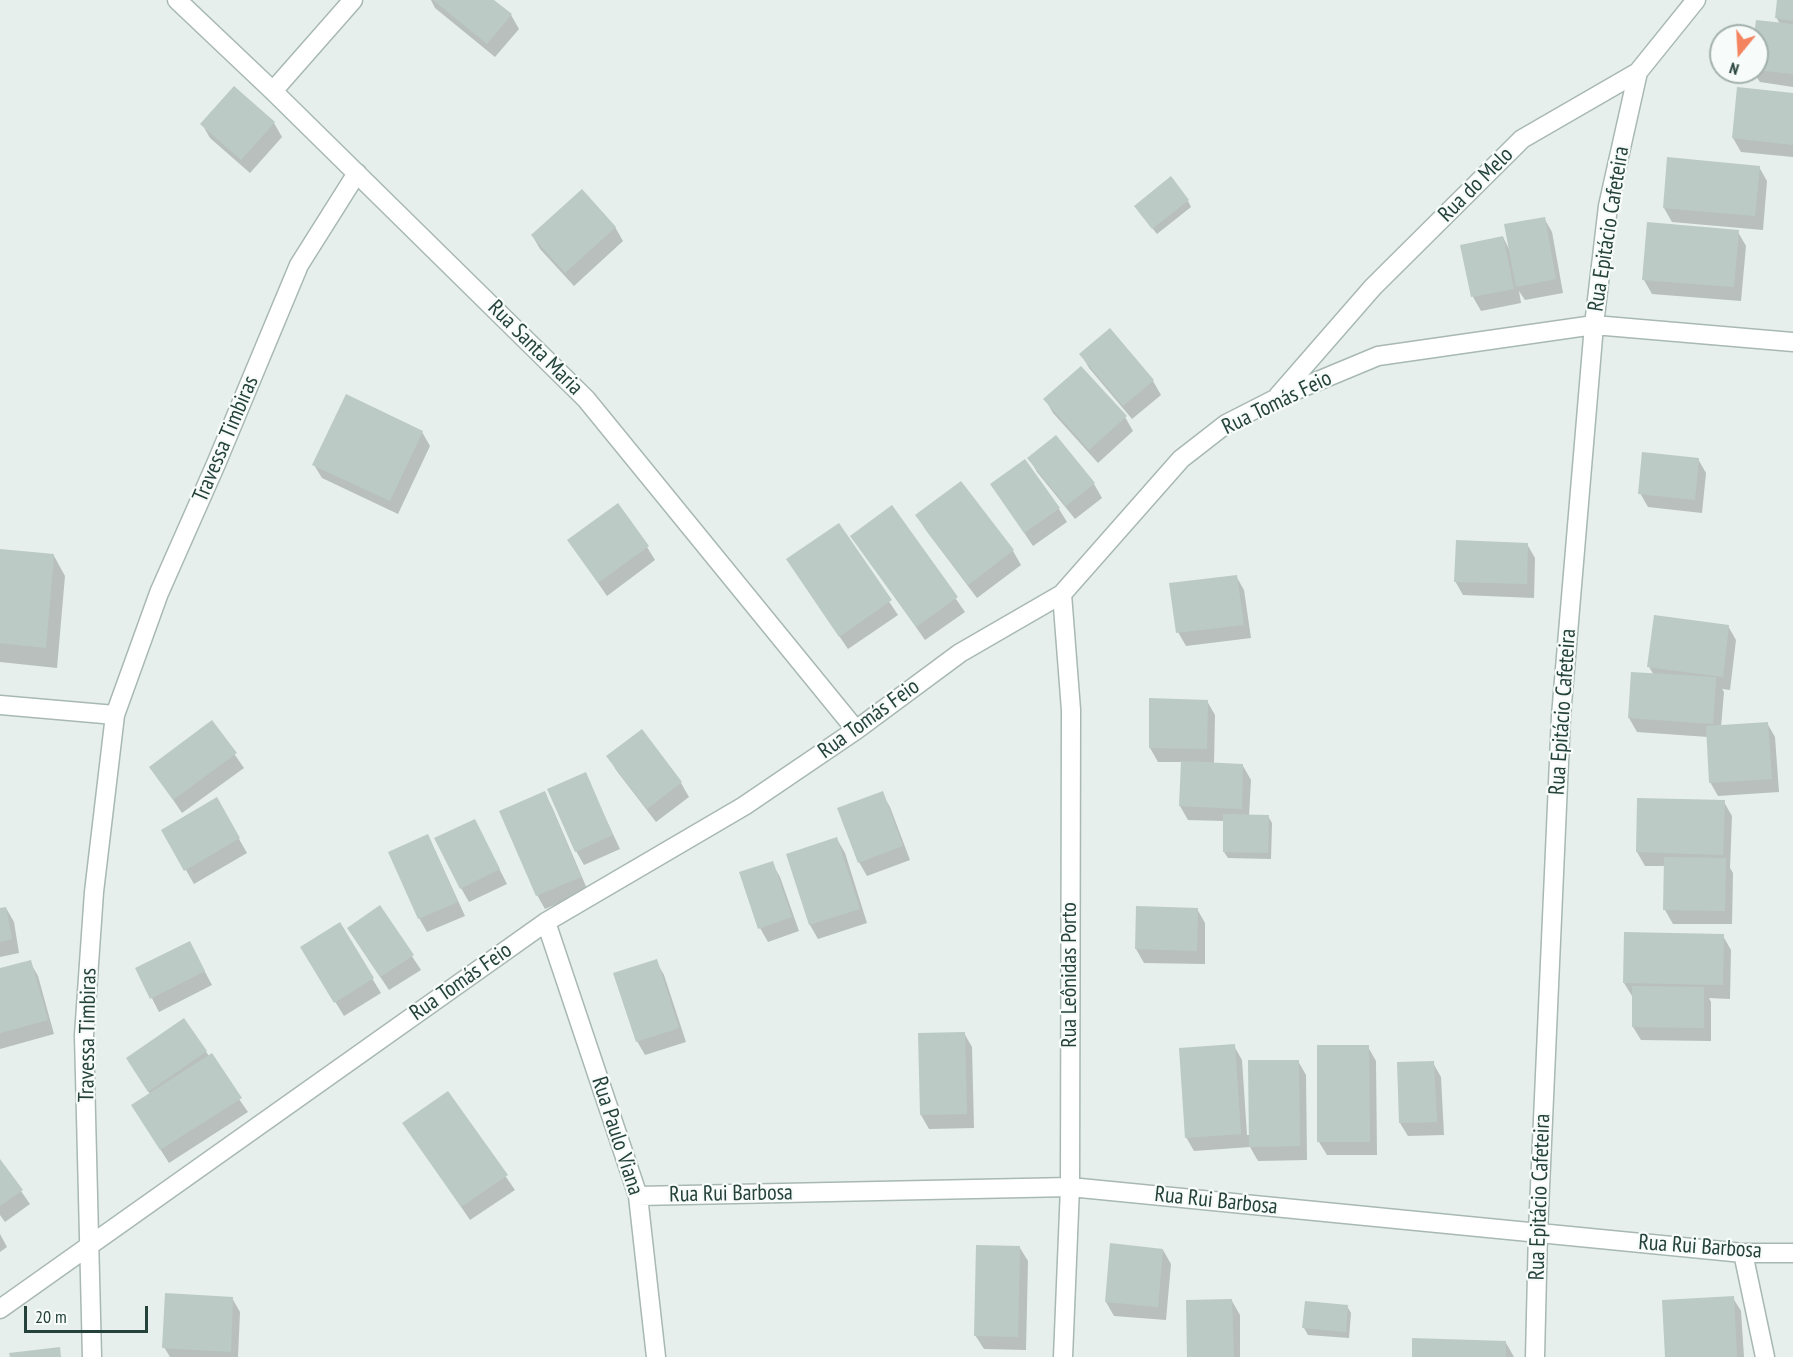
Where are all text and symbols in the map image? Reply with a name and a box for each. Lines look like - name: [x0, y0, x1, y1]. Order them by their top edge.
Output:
- north arrow: [1709, 24, 1769, 84]
- text: N: [1727, 58, 1741, 80]
- street label: Rua do Melo: [1433, 142, 1519, 228]
- street label: Rua Epitácio Cafeteira: [1583, 145, 1635, 313]
- street label: Rua Santa Maria: [482, 295, 588, 401]
- street label: Rua Tomás Feio: [1218, 365, 1336, 441]
- street label: Travessa Timbiras: [188, 372, 264, 506]
- street label: Rua Epitácio Cafeteira: [1544, 628, 1582, 796]
- street label: Rua Tomás Feio: [813, 674, 925, 764]
- street label: Rua Leônidas Porto: [1057, 902, 1083, 1048]
- street label: Rua Tomás Feio: [405, 937, 517, 1027]
- street label: Travessa Timbiras: [74, 968, 102, 1102]
- street label: Rua Paulo Viana: [585, 1074, 649, 1198]
- street label: Rua Epitácio Cafeteira: [1524, 1113, 1556, 1281]
- street label: Rua Rui Barbosa: [669, 1180, 793, 1208]
- street label: Rua Rui Barbosa: [1153, 1181, 1279, 1221]
- street label: Rua Rui Barbosa: [1637, 1230, 1763, 1264]
- scale bar: [27, 1294, 152, 1332]
- text: 20 m: [35, 1305, 67, 1328]

